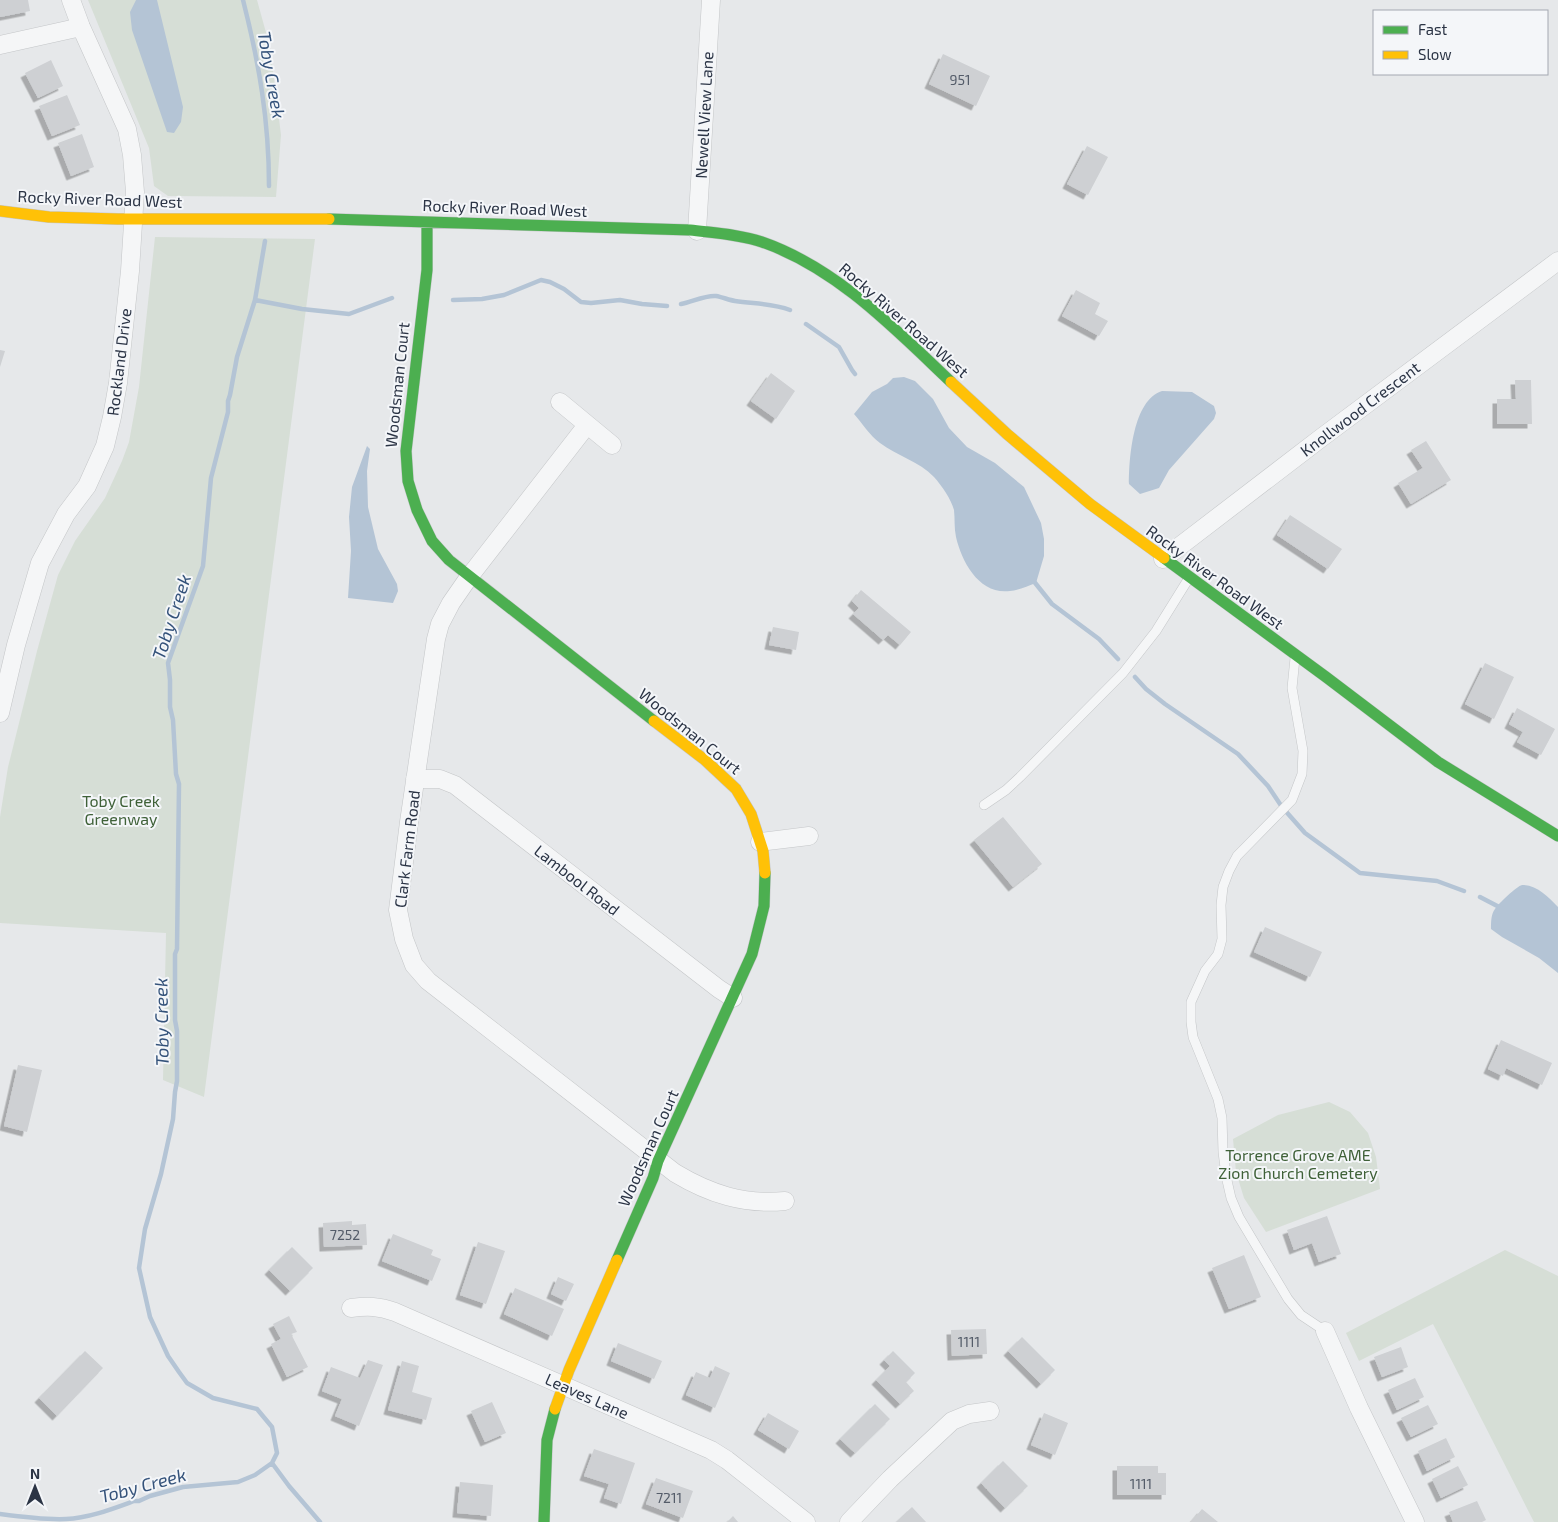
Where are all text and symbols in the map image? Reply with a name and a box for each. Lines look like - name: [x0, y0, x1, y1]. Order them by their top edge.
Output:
- legend: [1373, 10, 1548, 75]
- text: Fast: [1418, 20, 1448, 38]
- water label: Toby Creek: [253, 29, 290, 120]
- text: Slow: [1418, 45, 1452, 63]
- street label: Newell View Lane: [691, 51, 716, 179]
- house number: 951: [949, 71, 971, 88]
- street label: Rocky River Road West: [17, 186, 183, 211]
- street label: Rocky River Road West: [422, 195, 588, 220]
- street label: Rocky River Road West: [836, 258, 973, 381]
- street label: Rockland Drive: [102, 307, 135, 417]
- street label: Woodsman Court: [380, 321, 413, 449]
- street label: Knollwood Crescent: [1296, 357, 1423, 460]
- street label: Rocky River Road West: [1143, 520, 1288, 633]
- water label: Toby Creek: [147, 571, 195, 662]
- street label: Woodsman Court: [635, 684, 745, 778]
- street label: Clark Farm Road: [390, 789, 423, 909]
- park label: Toby Creek Greenway: [82, 791, 160, 828]
- street label: Lambool Road: [531, 840, 624, 919]
- water label: Toby Creek: [149, 978, 173, 1066]
- street label: Woodsman Court: [613, 1086, 682, 1209]
- park label: Torrence Grove AME Zion Church Cemetery: [1218, 1145, 1378, 1182]
- house number: 7252: [330, 1226, 360, 1243]
- house number: 1111: [958, 1333, 980, 1350]
- street label: Leaves Lane: [543, 1369, 632, 1422]
- north arrow: [10, 1462, 60, 1512]
- water label: Toby Creek: [97, 1463, 188, 1507]
- text: N: [30, 1465, 40, 1482]
- house number: 1111: [1130, 1475, 1152, 1492]
- house number: 7211: [656, 1489, 682, 1506]

